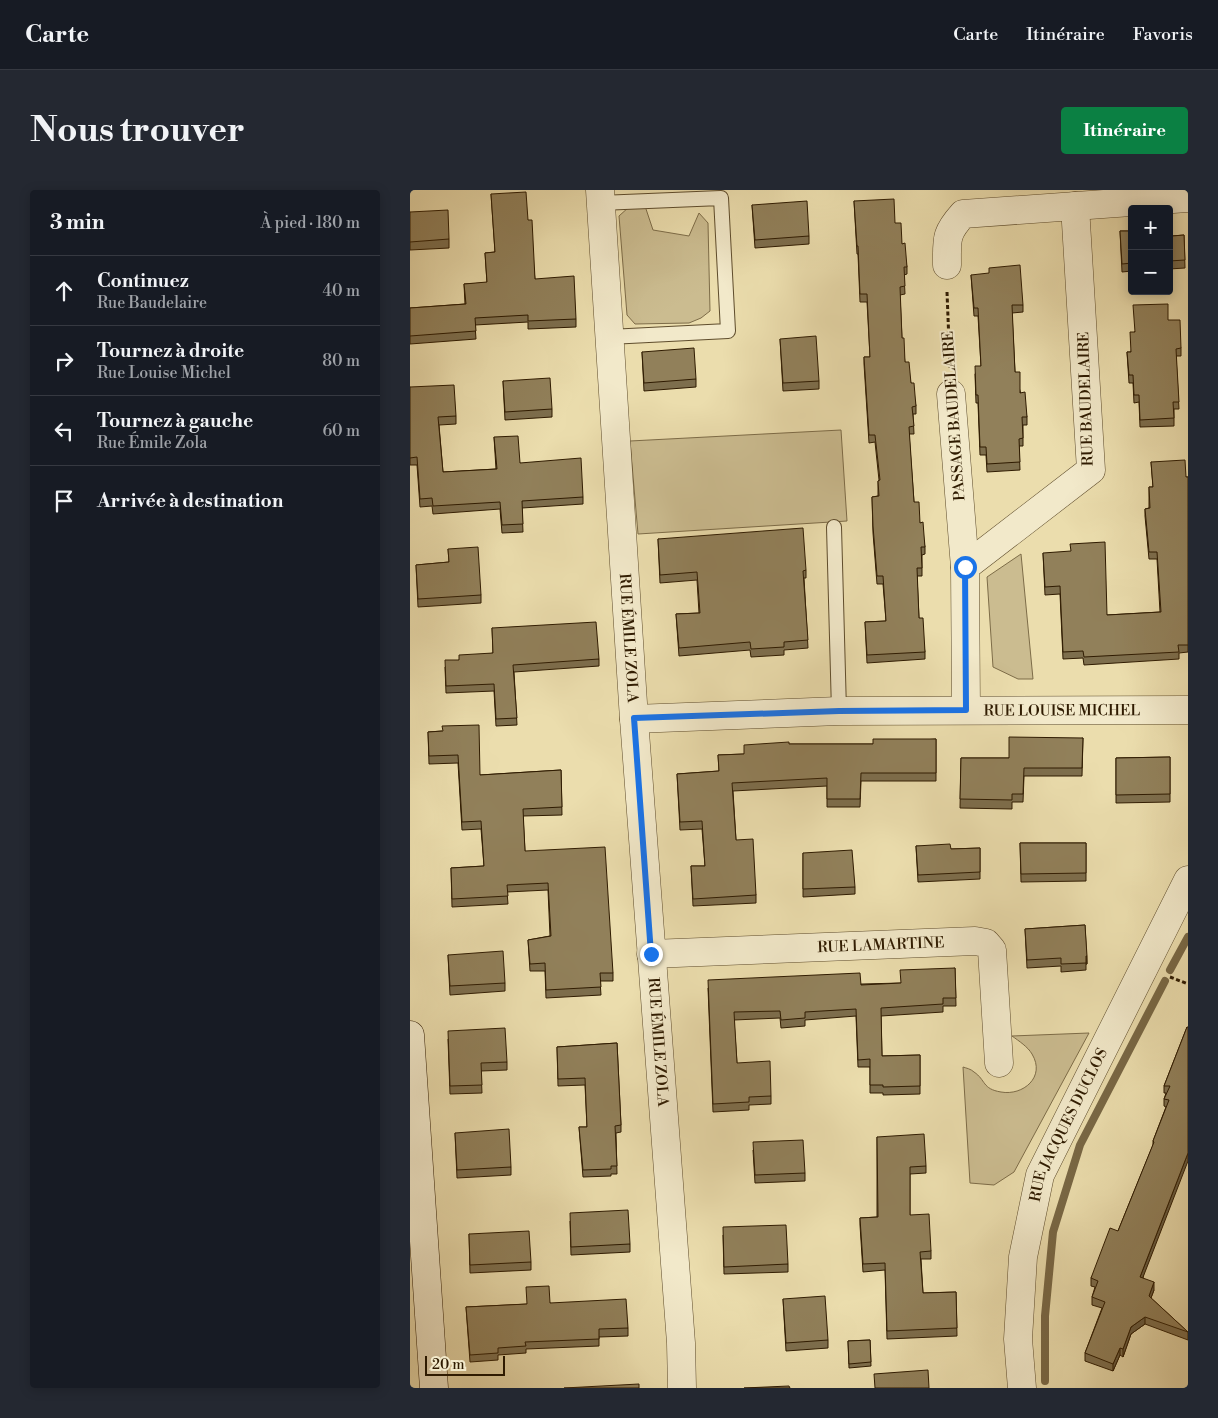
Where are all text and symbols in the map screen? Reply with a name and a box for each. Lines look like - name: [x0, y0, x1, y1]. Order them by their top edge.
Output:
- text: Carte: [25, 20, 89, 50]
- text: Carte: [953, 23, 998, 46]
- text: Itinéraire: [1026, 23, 1105, 46]
- text: Favoris: [1133, 23, 1193, 46]
- button: Itinéraire: [1061, 107, 1188, 154]
- text: Nous trouver: [30, 109, 245, 152]
- map controls: [1128, 205, 1173, 295]
- button: +: [1128, 205, 1173, 250]
- text: 3 min: [50, 210, 105, 236]
- text: À pied · 180 m: [260, 213, 360, 233]
- button: −: [1128, 250, 1173, 295]
- text: Continuez: [97, 269, 189, 293]
- icon: ahead: [50, 277, 78, 305]
- text: 40 m: [323, 281, 360, 301]
- text: Rue Baudelaire: [97, 293, 207, 313]
- street label: PASSAGE BAUDELAIRE: [939, 330, 969, 502]
- street label: RUE BAUDELAIRE: [1074, 331, 1098, 467]
- text: Tournez à droite: [97, 339, 244, 363]
- icon: right: [50, 347, 78, 375]
- text: 80 m: [322, 351, 360, 371]
- text: Rue Louise Michel: [97, 363, 231, 383]
- text: Tournez à gauche: [97, 409, 253, 433]
- icon: left: [50, 417, 78, 445]
- text: 60 m: [322, 421, 360, 441]
- text: Rue Émile Zola: [97, 433, 207, 453]
- icon: arrive: [50, 487, 78, 515]
- text: Arrivée à destination: [97, 489, 283, 513]
- route start: [954, 556, 977, 579]
- street label: RUE ÉMILE ZOLA: [615, 573, 642, 704]
- street label: RUE LOUISE MICHEL: [983, 701, 1140, 720]
- street label: RUE LAMARTINE: [817, 933, 945, 957]
- route end: [640, 943, 663, 966]
- street label: RUE ÉMILE ZOLA: [644, 977, 673, 1108]
- street label: RUE JACQUES DUCLOS: [1025, 1045, 1112, 1203]
- scale bar: [425, 1353, 505, 1376]
- text: 20 m: [432, 1356, 464, 1374]

